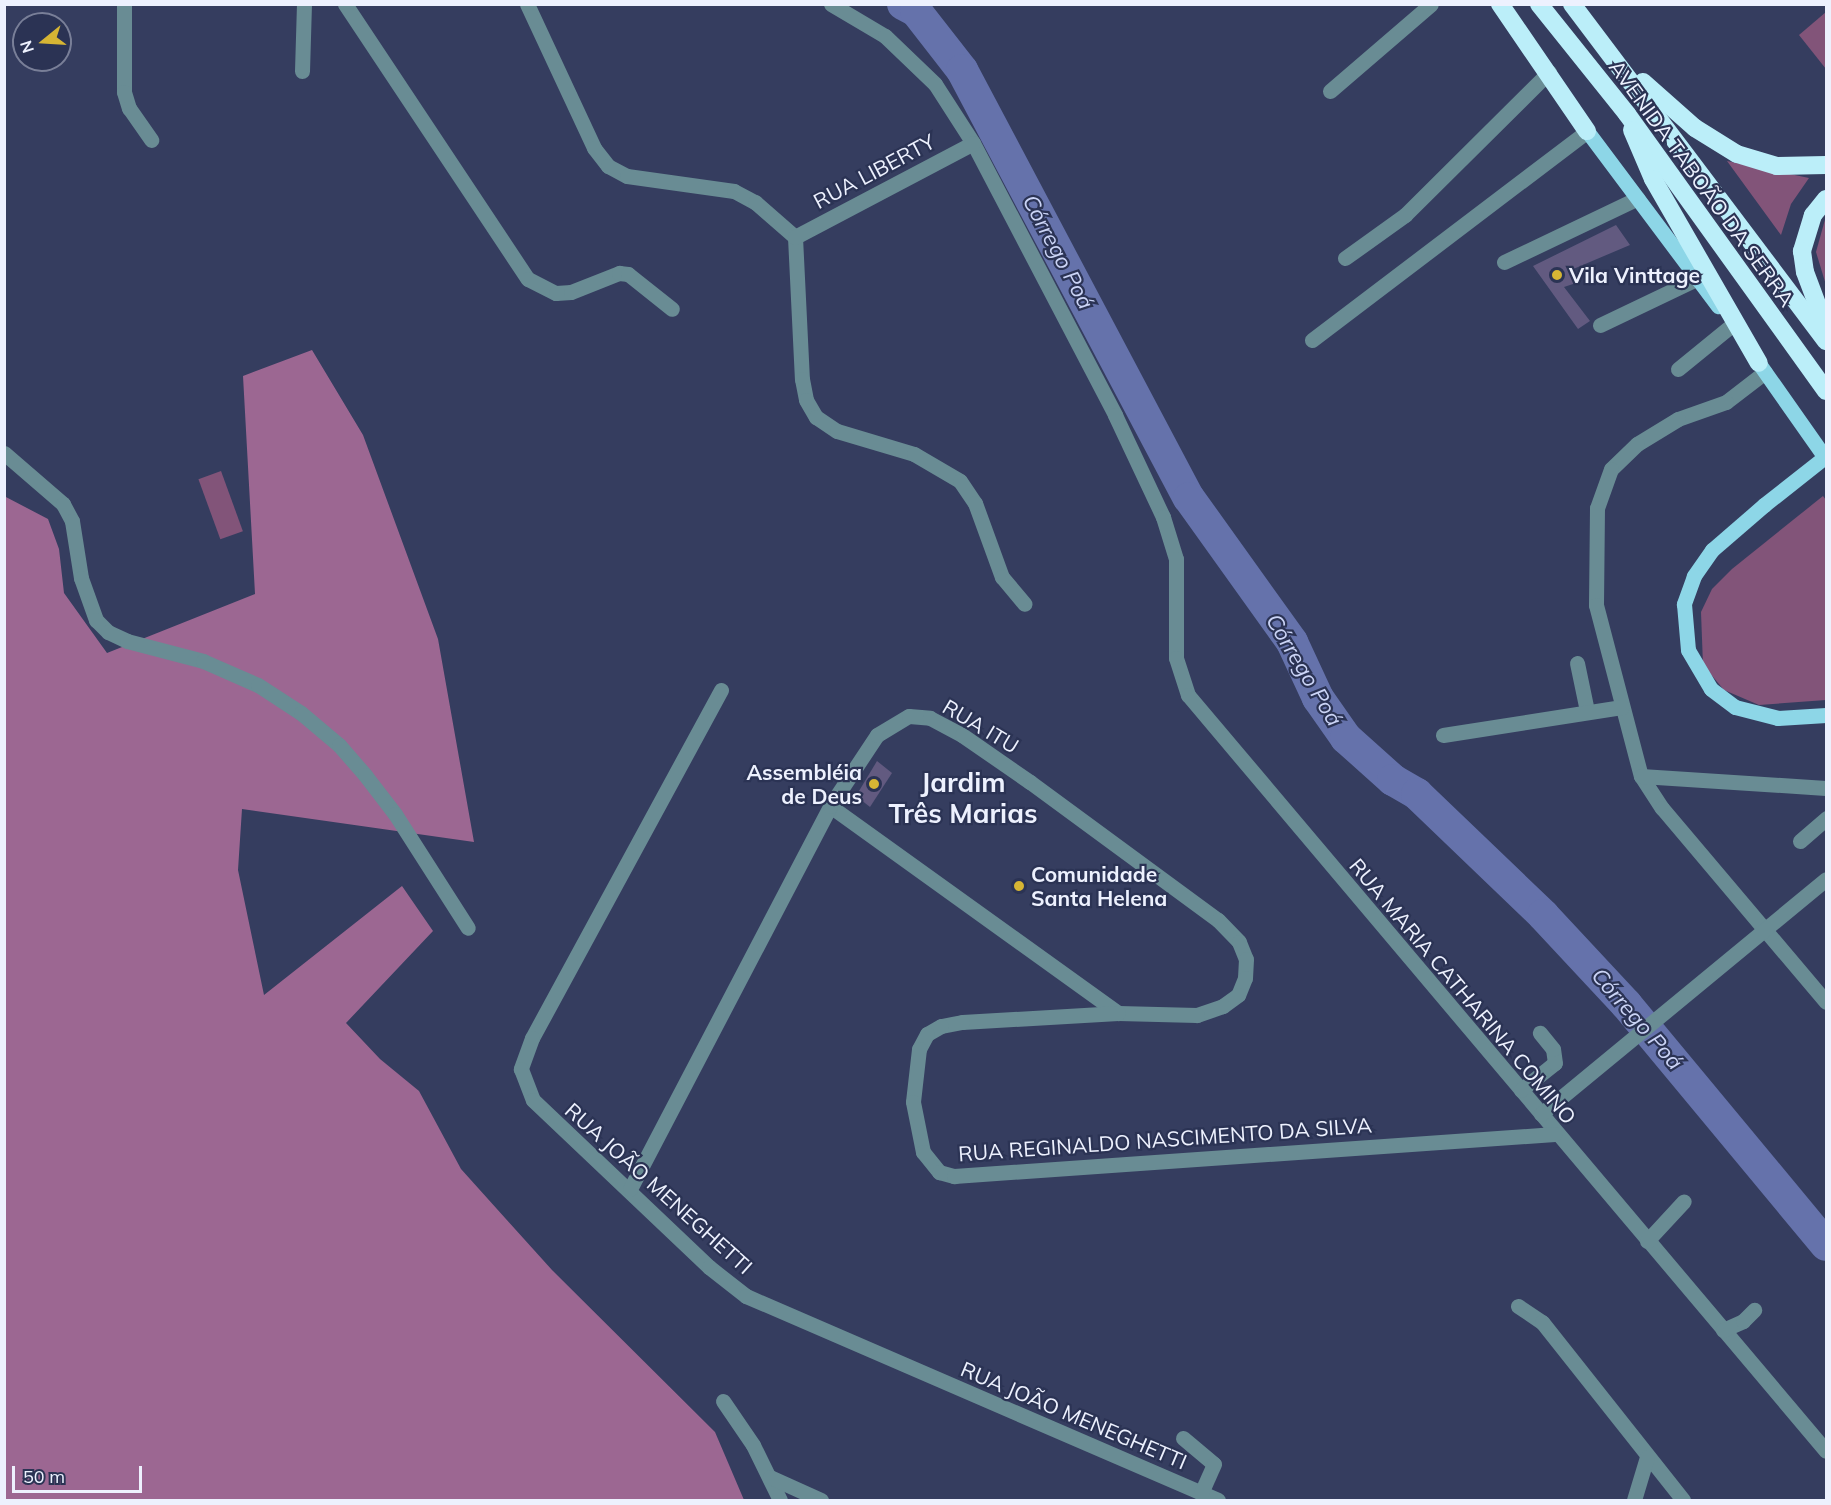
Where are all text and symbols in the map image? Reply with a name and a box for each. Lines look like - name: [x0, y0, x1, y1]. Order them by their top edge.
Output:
- north arrow: [12, 12, 72, 72]
- text: N: [15, 38, 38, 56]
- street label: AVENIDA TABOÃO DA SERRA: [1604, 55, 1800, 311]
- street label: RUA LIBERTY: [809, 128, 939, 214]
- water label: Córrego Poá: [1017, 190, 1099, 314]
- place label: Vila Vinttage: [1569, 262, 1700, 288]
- marker: Vila Vinttage: [1550, 268, 1564, 282]
- water label: Córrego Poá: [1260, 609, 1348, 731]
- street label: RUA ITU: [938, 694, 1024, 758]
- place label: Assembléia de Deus: [746, 759, 862, 809]
- district label: Jardim Três Marias: [889, 766, 1037, 829]
- marker: Assembléia de Deus: [867, 777, 881, 791]
- street label: RUA MARIA CATHARINA COMINO: [1344, 853, 1582, 1129]
- place label: Comunidade Santa Helena: [1031, 861, 1167, 911]
- marker: Comunidade Santa Helena: [1012, 879, 1026, 893]
- water label: Córrego Poá: [1586, 963, 1688, 1075]
- street label: RUA JOÃO MENEGHETTI: [560, 1097, 758, 1279]
- street label: RUA REGINALDO NASCIMENTO DA SILVA: [957, 1112, 1373, 1166]
- street label: RUA JOÃO MENEGHETTI: [957, 1356, 1191, 1474]
- scale bar: [15, 1454, 146, 1492]
- text: 50 m: [23, 1465, 65, 1488]

